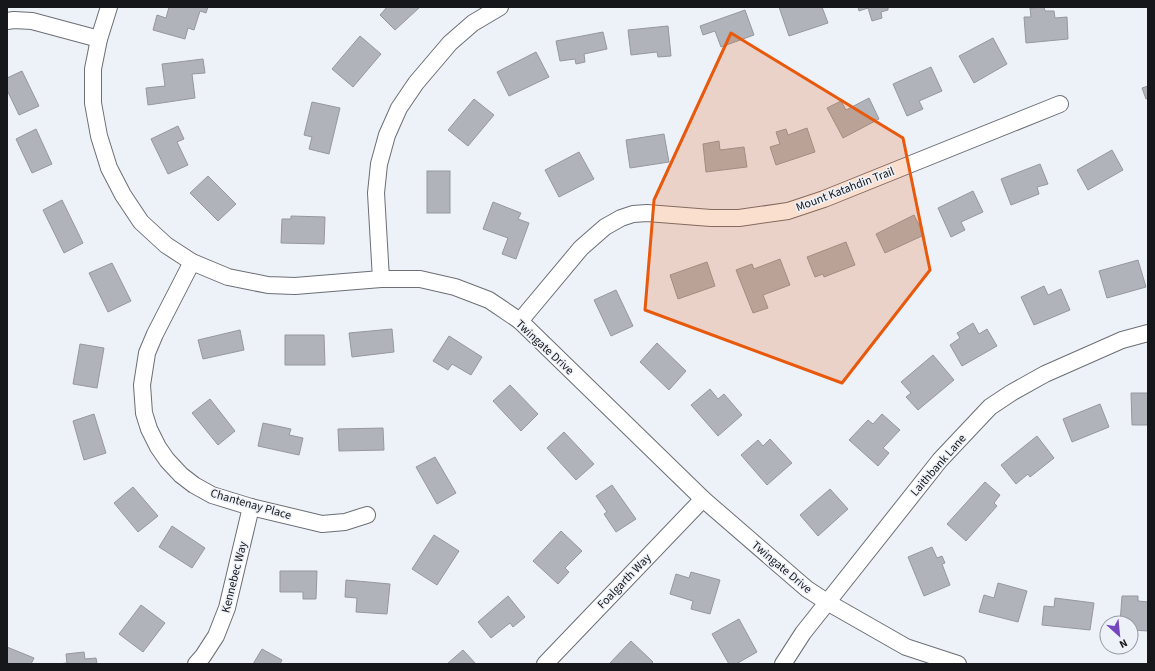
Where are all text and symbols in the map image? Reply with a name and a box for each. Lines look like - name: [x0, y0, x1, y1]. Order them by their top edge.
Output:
- street label: Mount Katahdin Trail: [793, 163, 897, 216]
- street label: Twingate Drive: [512, 316, 578, 379]
- street label: Laithbank Lane: [907, 431, 970, 500]
- street label: Chantenay Place: [208, 485, 293, 524]
- street label: Twingate Drive: [748, 537, 816, 598]
- street label: Kennebec Way: [217, 539, 252, 615]
- street label: Foalgarth Way: [594, 550, 655, 613]
- north arrow: [1099, 615, 1139, 655]
- text: N: [1117, 635, 1130, 652]

